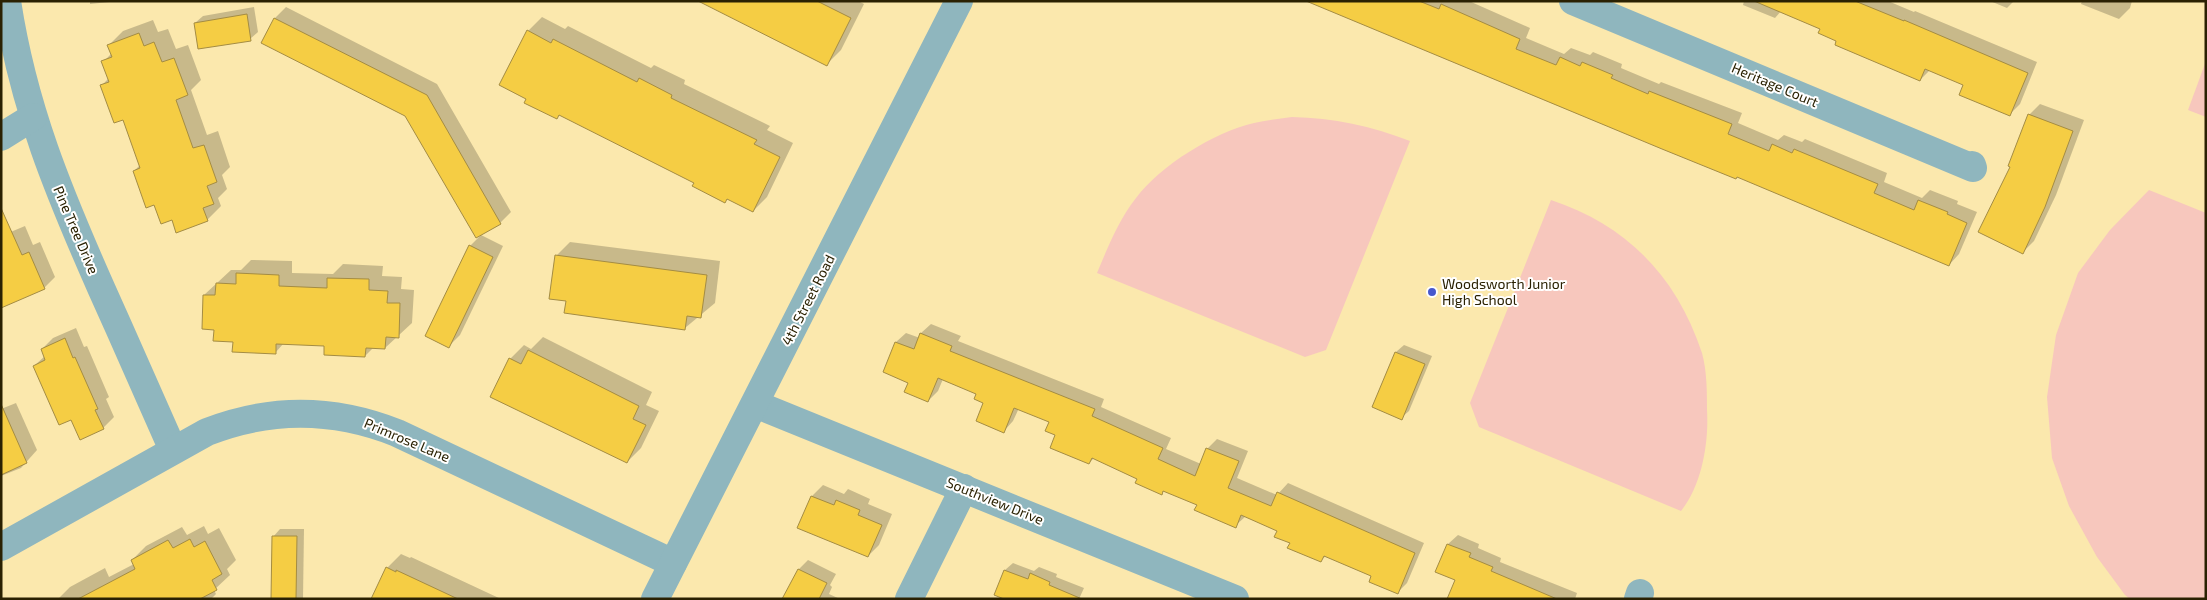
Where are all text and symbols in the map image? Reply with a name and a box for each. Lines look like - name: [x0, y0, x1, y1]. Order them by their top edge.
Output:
- street label: Heritage Court: [1729, 59, 1821, 110]
- street label: Pine Tree Drive: [50, 183, 103, 276]
- street label: 4th Street Road: [777, 252, 838, 348]
- place label: Woodsworth Junior High School: [1442, 275, 1566, 308]
- marker: Woodsworth Junior High School: [1426, 286, 1438, 298]
- street label: Primrose Lane: [362, 414, 453, 465]
- street label: Southview Drive: [944, 473, 1046, 528]

